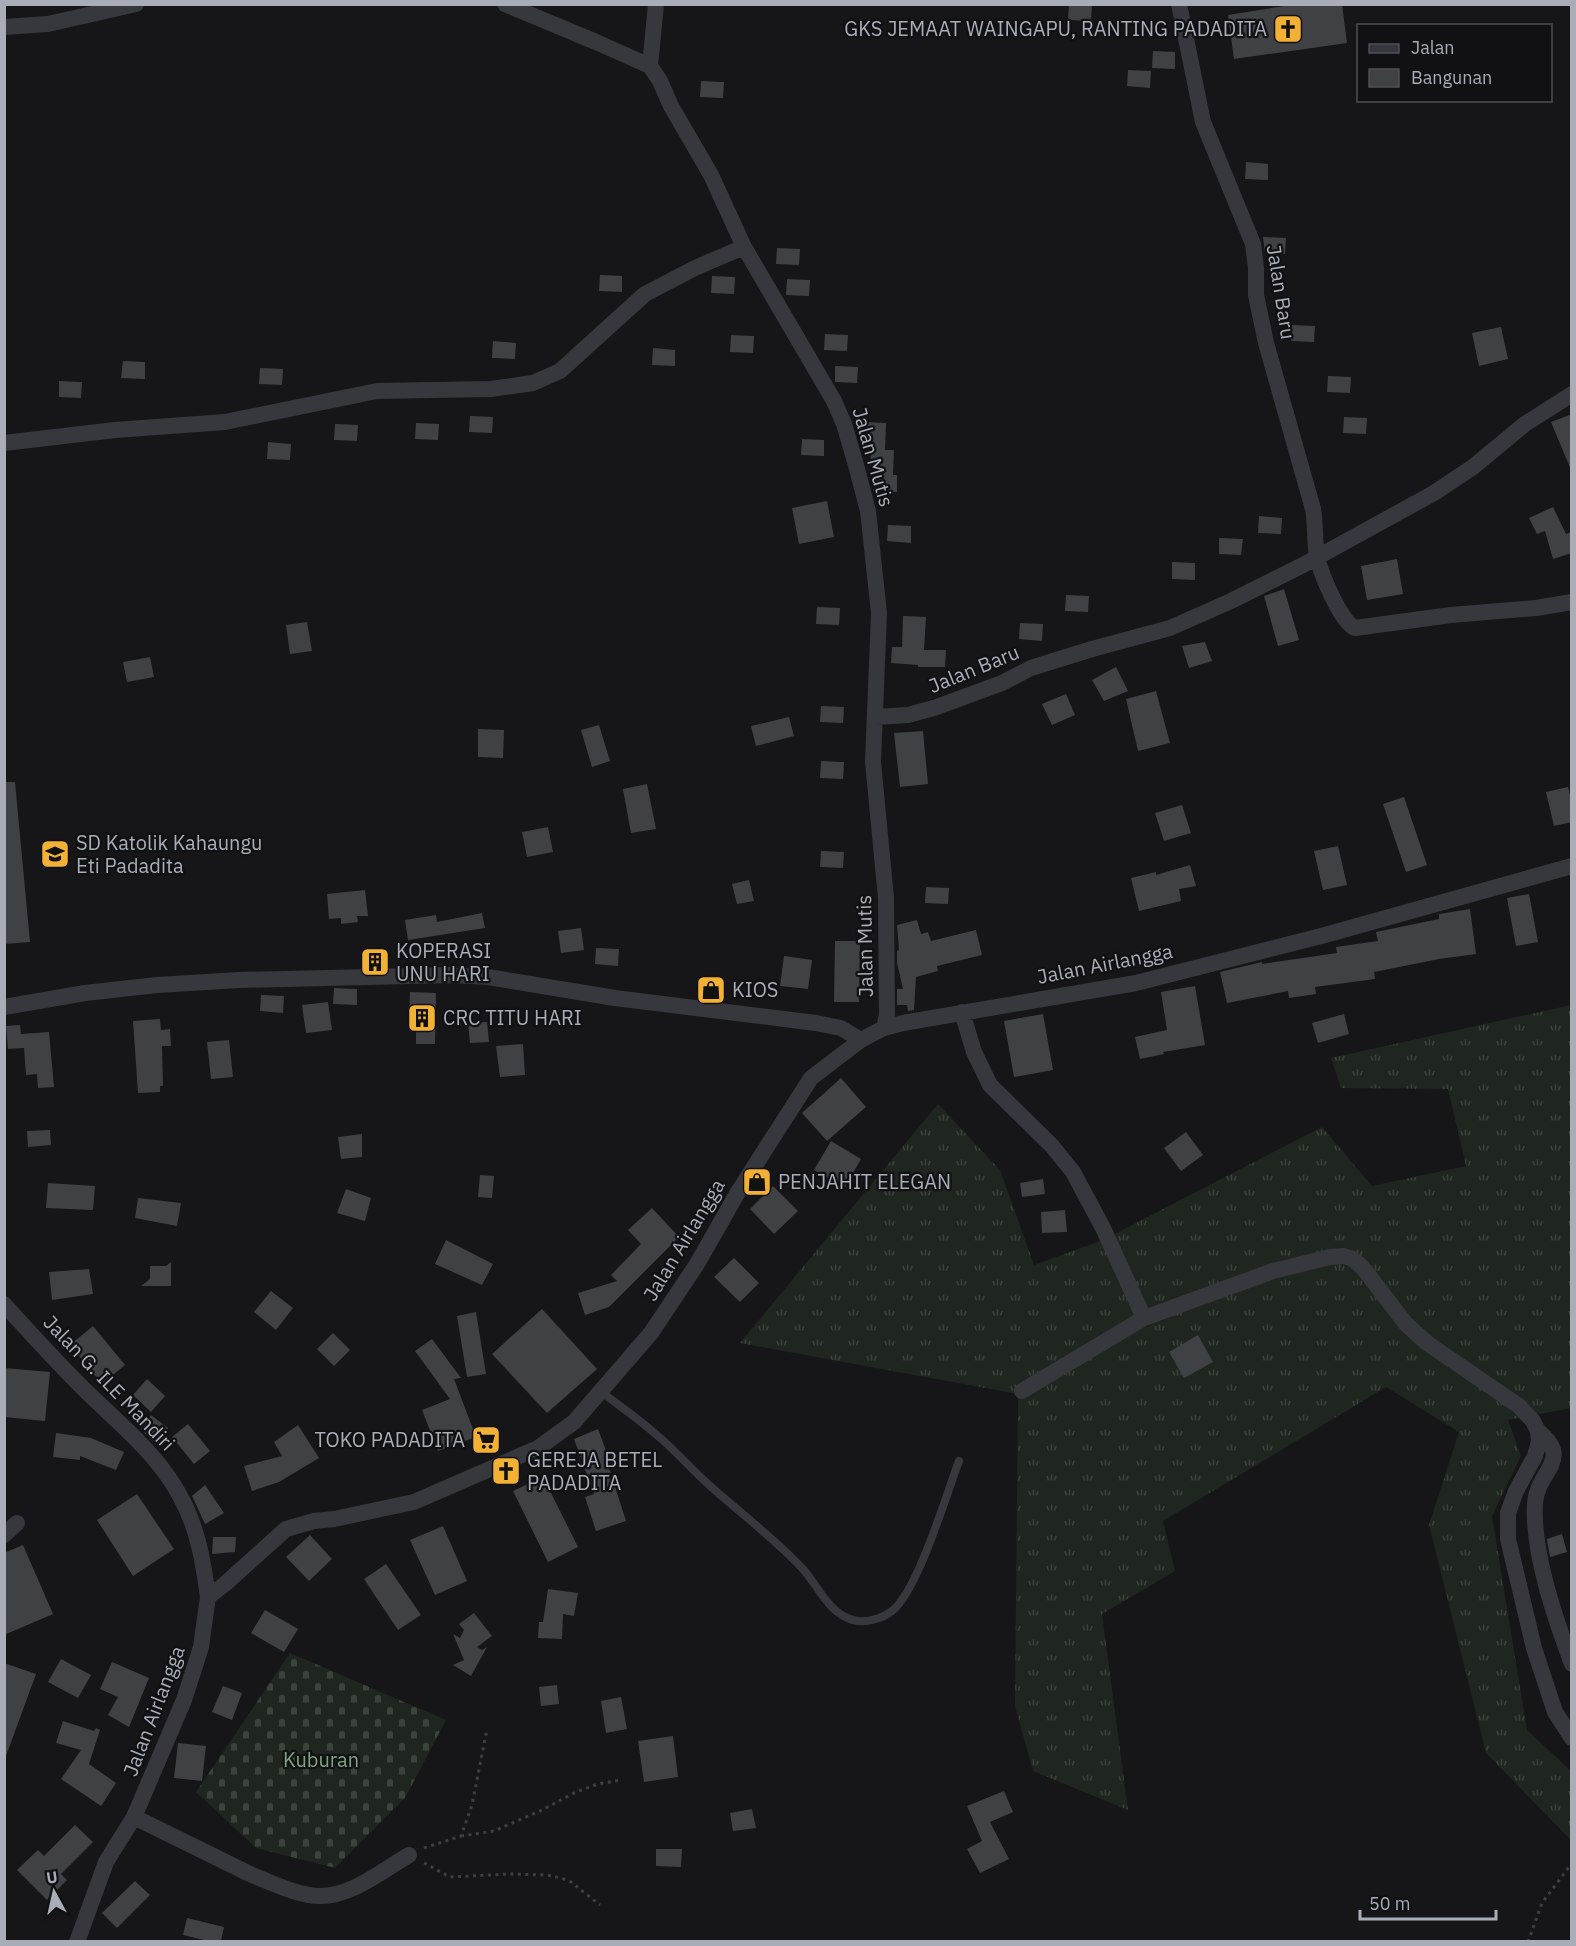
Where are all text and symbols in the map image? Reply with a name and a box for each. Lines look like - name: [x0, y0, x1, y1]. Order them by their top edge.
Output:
- church icon: GKS JEMAAT WAINGAPU, RANTING PADADITA: [1272, 13, 1304, 45]
- place label: GKS JEMAAT WAINGAPU, RANTING PADADITA: [844, 15, 1267, 42]
- legend: [1357, 24, 1552, 102]
- text: Jalan: [1411, 36, 1455, 59]
- text: Bangunan: [1411, 66, 1492, 89]
- street label: Jalan Baru: [1261, 243, 1302, 341]
- street label: Jalan Mutis: [846, 404, 901, 510]
- street label: Jalan Baru: [924, 638, 1023, 699]
- place label: SD Katolik Kahaungu Eti Padadita: [76, 829, 262, 879]
- school or university icon: SD Katolik Kahaungu Eti Padadita: [39, 838, 71, 870]
- street label: Jalan Mutis: [850, 895, 879, 997]
- place label: KOPERASI UNU HARI: [396, 937, 491, 987]
- street label: Jalan Airlangga: [1035, 937, 1175, 990]
- building icon: KOPERASI UNU HARI: [359, 946, 391, 978]
- shop icon: KIOS: [695, 974, 727, 1006]
- place label: KIOS: [732, 976, 778, 1003]
- building icon: CRC TITU HARI: [406, 1002, 438, 1034]
- place label: CRC TITU HARI: [443, 1004, 582, 1031]
- shop icon: PENJAHIT ELEGAN: [741, 1166, 773, 1198]
- place label: PENJAHIT ELEGAN: [778, 1168, 951, 1195]
- street label: Jalan Airlangga: [637, 1174, 731, 1306]
- street label: Jalan G. ILE Mandiri: [38, 1309, 181, 1456]
- supermarket icon: TOKO PADADITA: [470, 1424, 502, 1456]
- place label: TOKO PADADITA: [314, 1426, 465, 1453]
- place label: GEREJA BETEL PADADITA: [527, 1446, 662, 1496]
- church icon: GEREJA BETEL PADADITA: [490, 1455, 522, 1487]
- street label: Jalan Airlangga: [116, 1642, 191, 1780]
- park label: Kuburan: [283, 1746, 359, 1773]
- north arrow: [24, 1862, 84, 1922]
- text: U: [45, 1866, 59, 1888]
- scale bar: [1360, 1883, 1496, 1921]
- text: 50 m: [1369, 1892, 1411, 1915]

